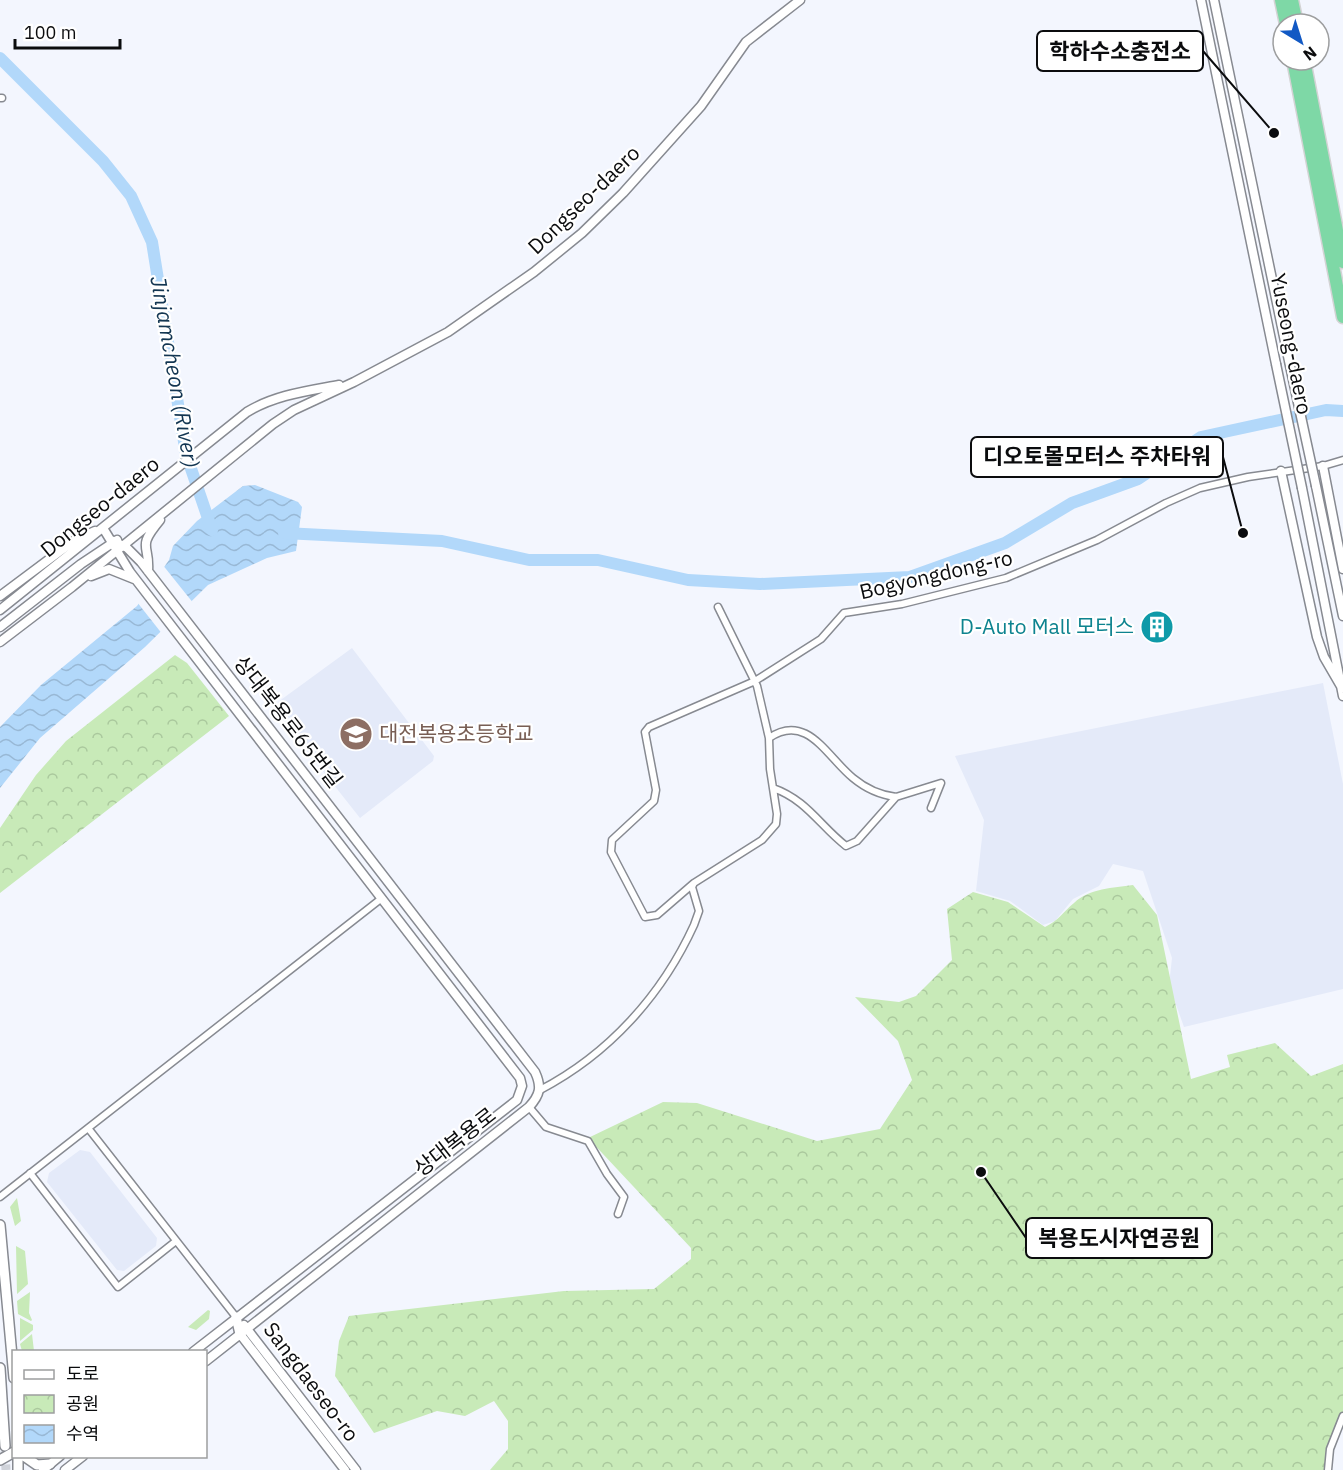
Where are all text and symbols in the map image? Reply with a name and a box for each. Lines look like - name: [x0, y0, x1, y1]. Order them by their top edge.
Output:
- scale bar: [15, 12, 120, 50]
- north arrow: [1271, 12, 1331, 72]
- text: 100 m: [24, 21, 76, 44]
- callout: 학하수소충전소: [1037, 31, 1203, 71]
- text: 학하수소충전소: [1049, 36, 1191, 65]
- text: N: [1300, 42, 1321, 65]
- street label: Dongseo-daero: [521, 139, 645, 260]
- street label: Yuseong-daero: [1265, 271, 1319, 417]
- water label: Jinjamcheon (River): [144, 274, 207, 470]
- callout: 디오토몰모터스 주차타워: [971, 437, 1223, 477]
- text: 디오토몰모터스 주차타워: [983, 441, 1211, 470]
- street label: Dongseo-daero: [34, 450, 165, 563]
- street label: Bogyongdong-ro: [856, 543, 1015, 605]
- building icon: D-Auto Mall 모터스: [1139, 609, 1175, 645]
- place label: D-Auto Mall 모터스: [960, 612, 1134, 640]
- street label: 상대복용로65번길: [228, 650, 349, 793]
- school or university icon: 대전복용초등학교: [338, 716, 374, 752]
- place label: 대전복용초등학교: [379, 719, 534, 747]
- street label: 상대복용로: [408, 1100, 501, 1182]
- callout: 복용도시자연공원: [1026, 1218, 1212, 1258]
- text: 복용도시자연공원: [1038, 1223, 1200, 1252]
- street label: Sangdaeseo-ro: [258, 1316, 366, 1447]
- legend: [12, 1350, 207, 1458]
- text: 도로: [66, 1362, 99, 1385]
- text: 공원: [66, 1392, 99, 1415]
- text: 수역: [66, 1422, 99, 1445]

